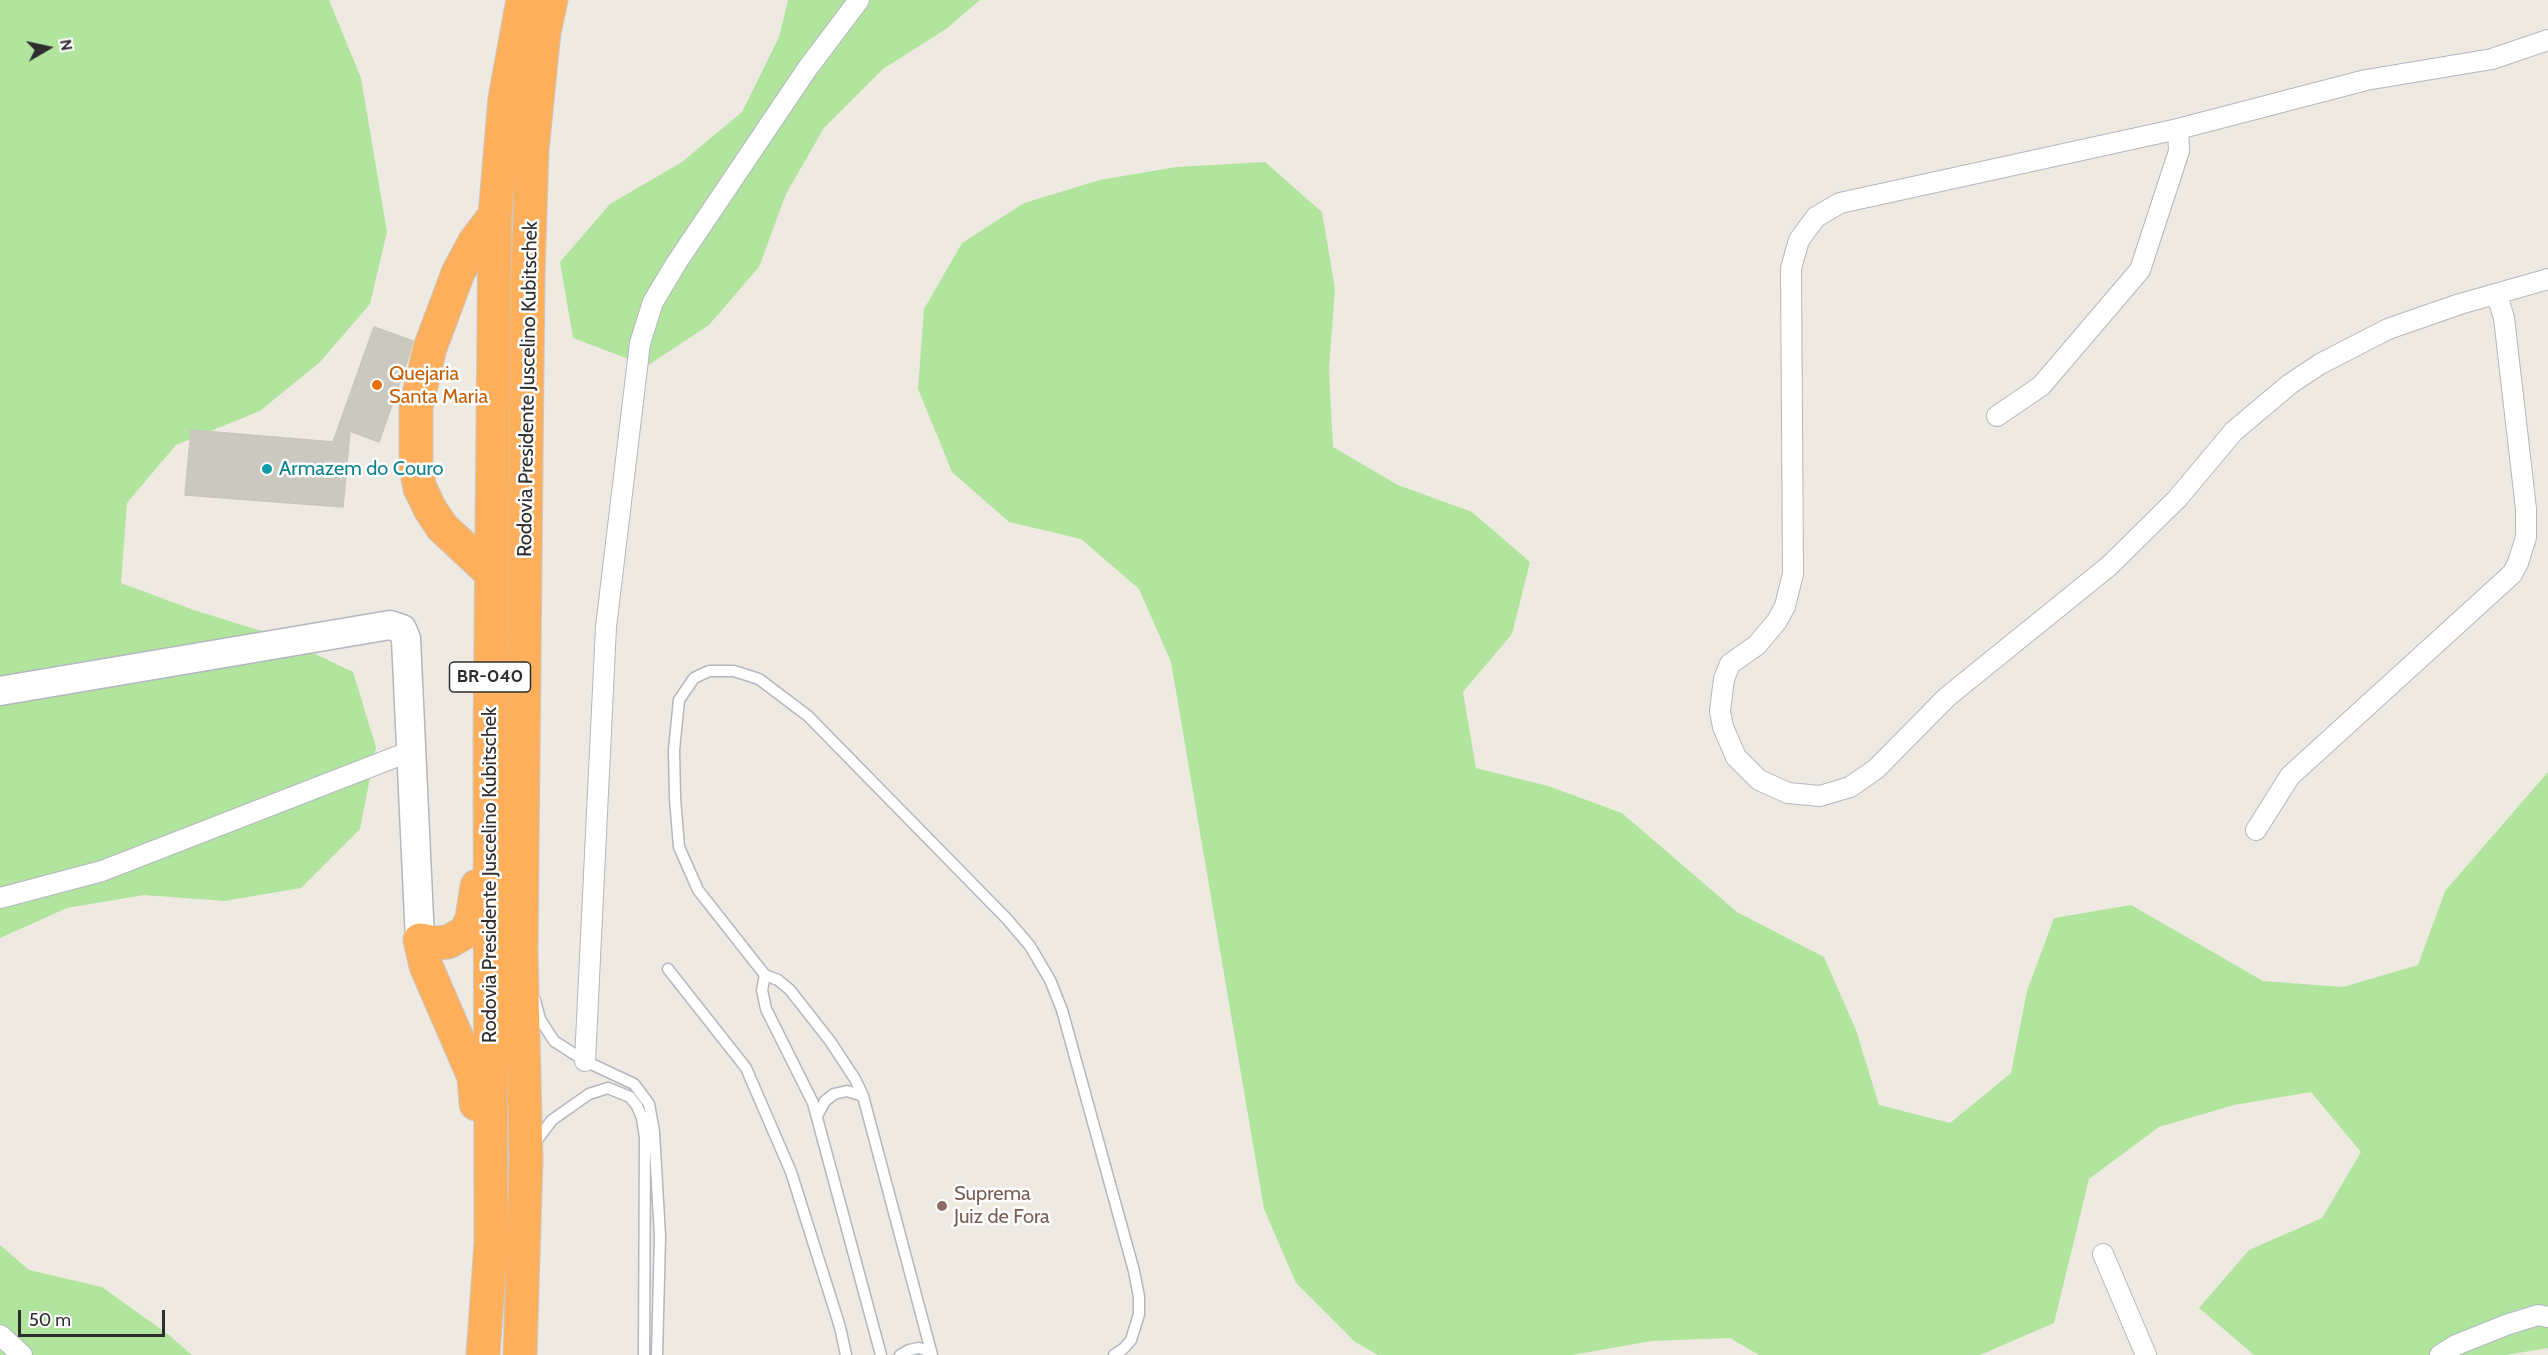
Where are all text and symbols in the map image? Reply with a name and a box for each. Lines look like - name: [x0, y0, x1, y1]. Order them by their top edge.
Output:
- north arrow: [18, 18, 78, 78]
- text: N: [56, 38, 77, 52]
- street label: Rodovia Presidente Juscelino Kubitschek: [513, 221, 543, 557]
- place label: Quejaria Santa Maria: [389, 362, 488, 409]
- marker: Quejaria Santa Maria: [370, 378, 384, 392]
- place label: Armazem do Couro: [279, 457, 443, 481]
- marker: Armazem do Couro: [260, 462, 274, 476]
- road number: BR-040: [450, 662, 530, 692]
- street label: Rodovia Presidente Juscelino Kubitschek: [478, 707, 502, 1043]
- place label: Suprema Juiz de Fora: [954, 1182, 1050, 1229]
- marker: Suprema Juiz de Fora: [935, 1199, 949, 1213]
- scale bar: [21, 1298, 168, 1336]
- text: 50 m: [29, 1309, 71, 1331]

